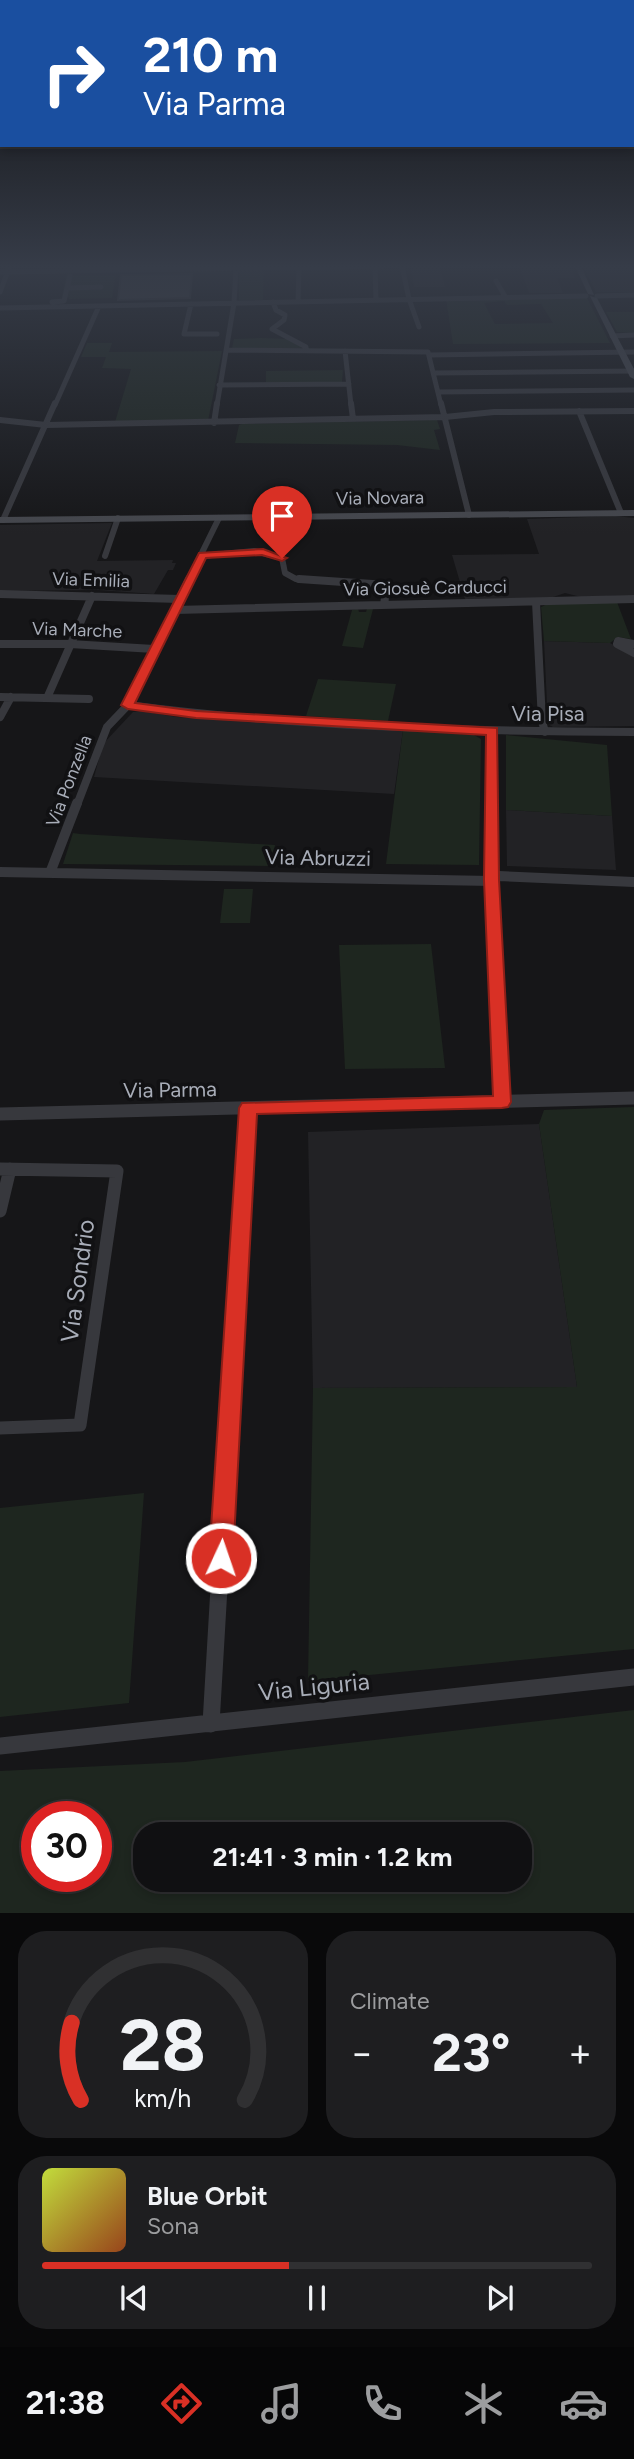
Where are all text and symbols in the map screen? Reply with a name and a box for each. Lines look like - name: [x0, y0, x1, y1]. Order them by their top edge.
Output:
- text: 210 m: [143, 25, 278, 84]
- icon: right: [28, 28, 119, 119]
- text: Via Parma: [143, 85, 286, 123]
- pin: [252, 486, 312, 558]
- street label: Via Novara: [336, 486, 424, 510]
- icon: arrive: [263, 497, 301, 535]
- street label: Via Emilia: [52, 568, 130, 592]
- street label: Via Giosuè Carducci: [343, 576, 507, 600]
- street label: Via Marche: [31, 617, 123, 643]
- street label: Via Pisa: [512, 701, 584, 726]
- street label: Via Ponzella: [41, 732, 97, 830]
- street label: Via Abruzzi: [265, 844, 371, 871]
- street label: Via Parma: [123, 1076, 217, 1103]
- street label: Via Sondrio: [55, 1217, 100, 1344]
- position arrow: [184, 1521, 258, 1595]
- street label: Via Liguria: [257, 1666, 371, 1707]
- speed limit sign: 30: [21, 1801, 112, 1892]
- text: 21:41 · 3 min · 1.2 km: [213, 1841, 452, 1873]
- text: Climate: [350, 1987, 429, 2015]
- text: 28: [120, 2002, 206, 2089]
- text: 23°: [432, 2022, 510, 2084]
- text: −: [350, 2030, 374, 2076]
- text: +: [568, 2030, 592, 2076]
- text: km/h: [134, 2083, 192, 2113]
- text: Blue Orbit: [147, 2180, 268, 2212]
- text: Sona: [147, 2212, 199, 2240]
- icon: previous: [115, 2279, 153, 2317]
- icon: pause: [298, 2279, 336, 2317]
- icon: next: [481, 2279, 519, 2317]
- icon: directions: [157, 2379, 206, 2428]
- icon: music: [257, 2379, 306, 2428]
- icon: phone: [358, 2379, 407, 2428]
- icon: climate: [459, 2379, 508, 2428]
- icon: car: [559, 2379, 608, 2428]
- text: 21:38: [26, 2384, 105, 2422]

